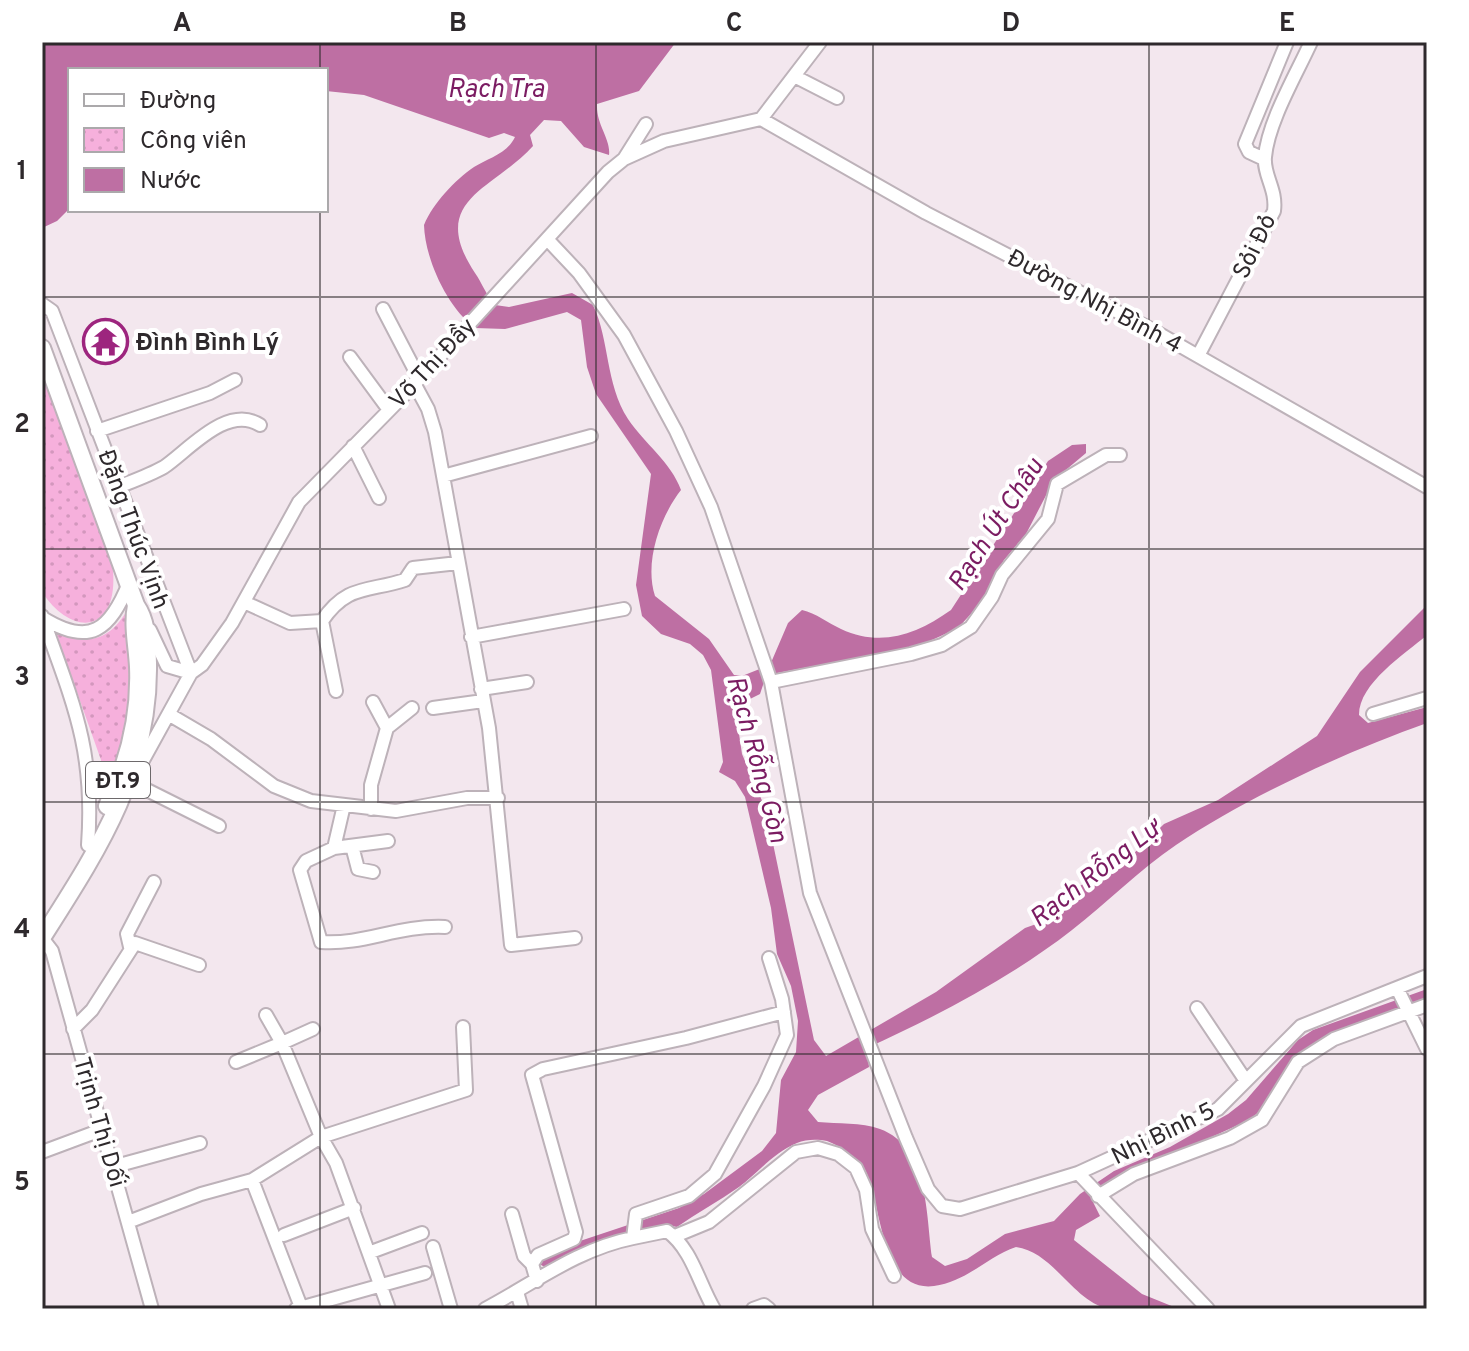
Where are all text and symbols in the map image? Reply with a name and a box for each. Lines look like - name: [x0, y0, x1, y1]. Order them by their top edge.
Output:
- text: A: [173, 8, 191, 41]
- text: B: [449, 8, 467, 41]
- text: C: [726, 8, 742, 41]
- text: D: [1002, 8, 1020, 41]
- text: E: [1279, 8, 1295, 41]
- legend: [68, 68, 328, 212]
- water label: Rạch Tra: [448, 74, 545, 107]
- text: Đường: [140, 87, 216, 117]
- text: Công viên: [140, 127, 247, 157]
- text: 1: [17, 156, 27, 189]
- text: Nước: [140, 167, 202, 197]
- street label: Sỏi Đỏ: [1227, 209, 1284, 284]
- street label: Đường Nhị Bình 4: [1002, 244, 1187, 361]
- street label: Võ Thị Đầy: [383, 312, 483, 416]
- temple icon: Đình Bình Lý: [81, 318, 129, 366]
- place label: Đình Bình Lý: [136, 329, 279, 359]
- text: 2: [14, 409, 30, 442]
- street label: Đặng Thúc Vịnh: [89, 446, 175, 613]
- water label: Rạch Út Châu: [940, 451, 1053, 598]
- text: 3: [14, 662, 30, 695]
- water label: Rạch Rỗng Gòn: [717, 672, 796, 847]
- road number: ĐT.9: [86, 762, 150, 798]
- water label: Rạch Rỗng Lự: [1023, 809, 1171, 936]
- text: 4: [14, 914, 30, 947]
- street label: Trịnh Thị Dối: [65, 1054, 132, 1191]
- street label: Nhị Bình 5: [1107, 1097, 1221, 1173]
- text: 5: [14, 1167, 30, 1200]

